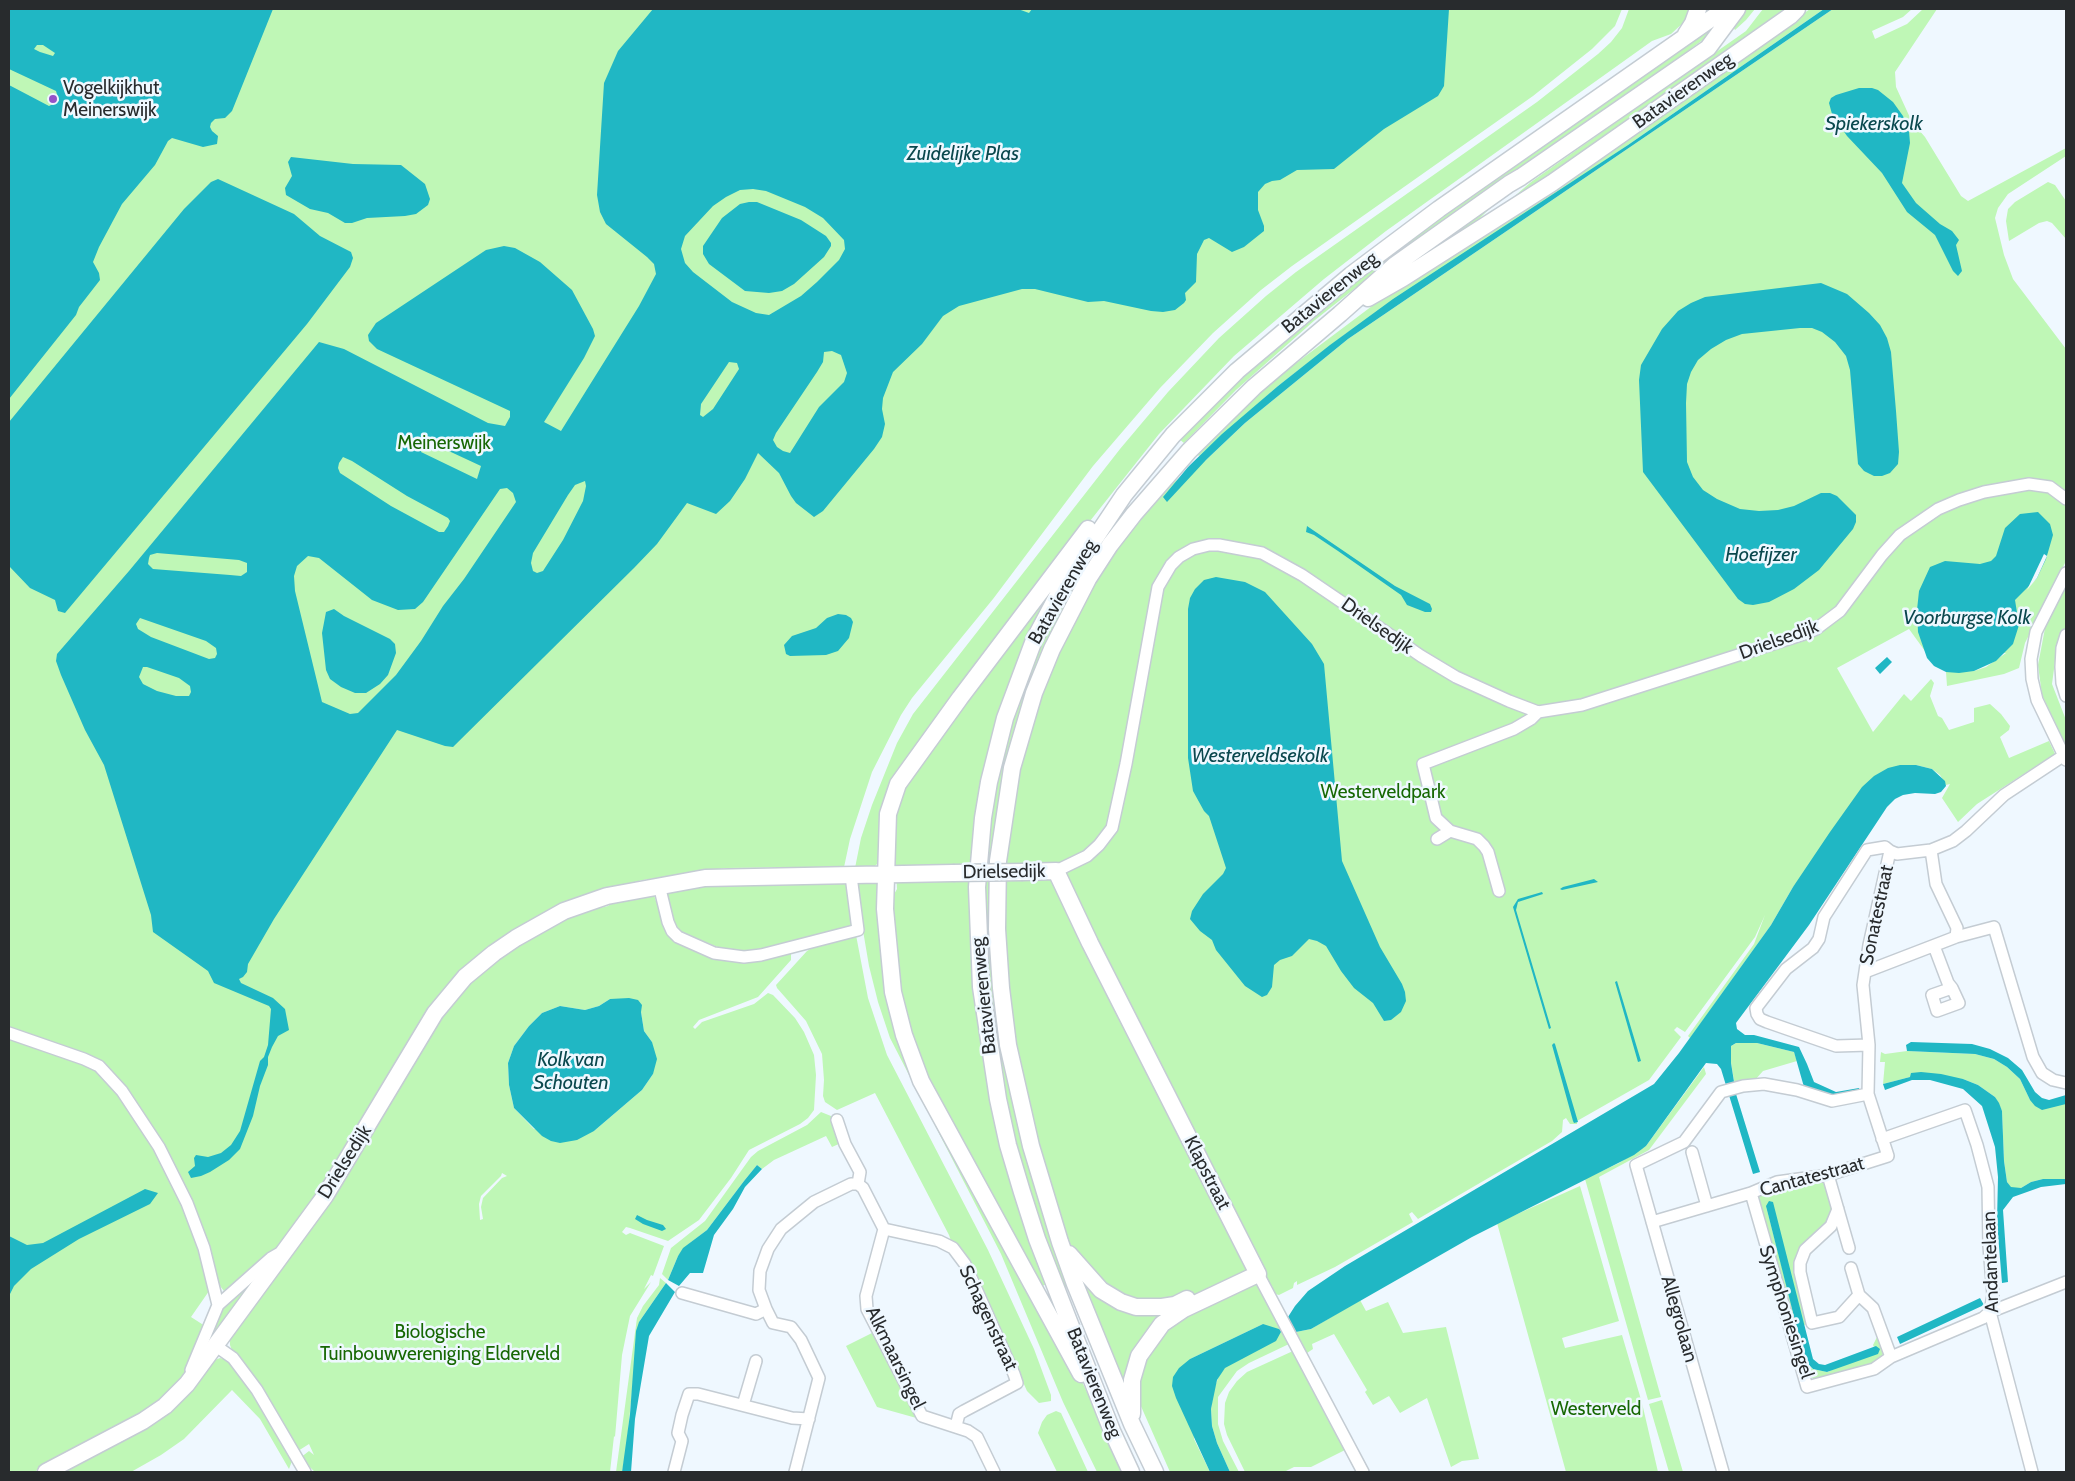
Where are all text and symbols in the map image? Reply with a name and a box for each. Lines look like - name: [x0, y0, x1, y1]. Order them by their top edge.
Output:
- street label: Batavierenweg: [1628, 48, 1738, 134]
- place label: Vogelkijkhut Meinerswijk: [63, 77, 159, 121]
- marker: Vogelkijkhut Meinerswijk: [47, 93, 59, 105]
- water label: Spiekerskolk: [1825, 112, 1923, 136]
- water label: Zuidelijke Plas: [907, 142, 1019, 166]
- street label: Batavierenweg: [1277, 247, 1383, 339]
- park label: Meinerswijk: [397, 432, 491, 454]
- street label: Batavierenweg: [1024, 535, 1102, 649]
- water label: Hoefijzer: [1725, 543, 1797, 567]
- street label: Drielsedijk: [1337, 593, 1417, 659]
- water label: Voorburgse Kolk: [1903, 606, 2031, 630]
- street label: Drielsedijk: [1736, 615, 1822, 665]
- water label: Westerveldsekolk: [1192, 744, 1328, 768]
- park label: Westerveldpark: [1321, 781, 1445, 803]
- street label: Drielsedijk: [962, 860, 1046, 884]
- street label: Sonatestraat: [1855, 863, 1899, 967]
- street label: Batavierenweg: [967, 936, 1001, 1056]
- water label: Kolk van Schouten: [534, 1048, 608, 1095]
- street label: Drielsedijk: [313, 1121, 377, 1203]
- street label: Klapstraat: [1179, 1132, 1235, 1214]
- street label: Cantatestraat: [1757, 1152, 1867, 1202]
- street label: Andantelaan: [1978, 1211, 2004, 1313]
- street label: Symphoniesingel: [1754, 1242, 1818, 1382]
- street label: Schagenstraat: [954, 1262, 1022, 1374]
- street label: Allegrolaan: [1656, 1273, 1702, 1365]
- street label: Alkmaarsingel: [860, 1303, 930, 1413]
- park label: Biologische Tuinbouwvereniging Elderveld: [320, 1321, 560, 1365]
- street label: Batavierenweg: [1061, 1324, 1127, 1442]
- park label: Westerveld: [1551, 1398, 1641, 1420]

